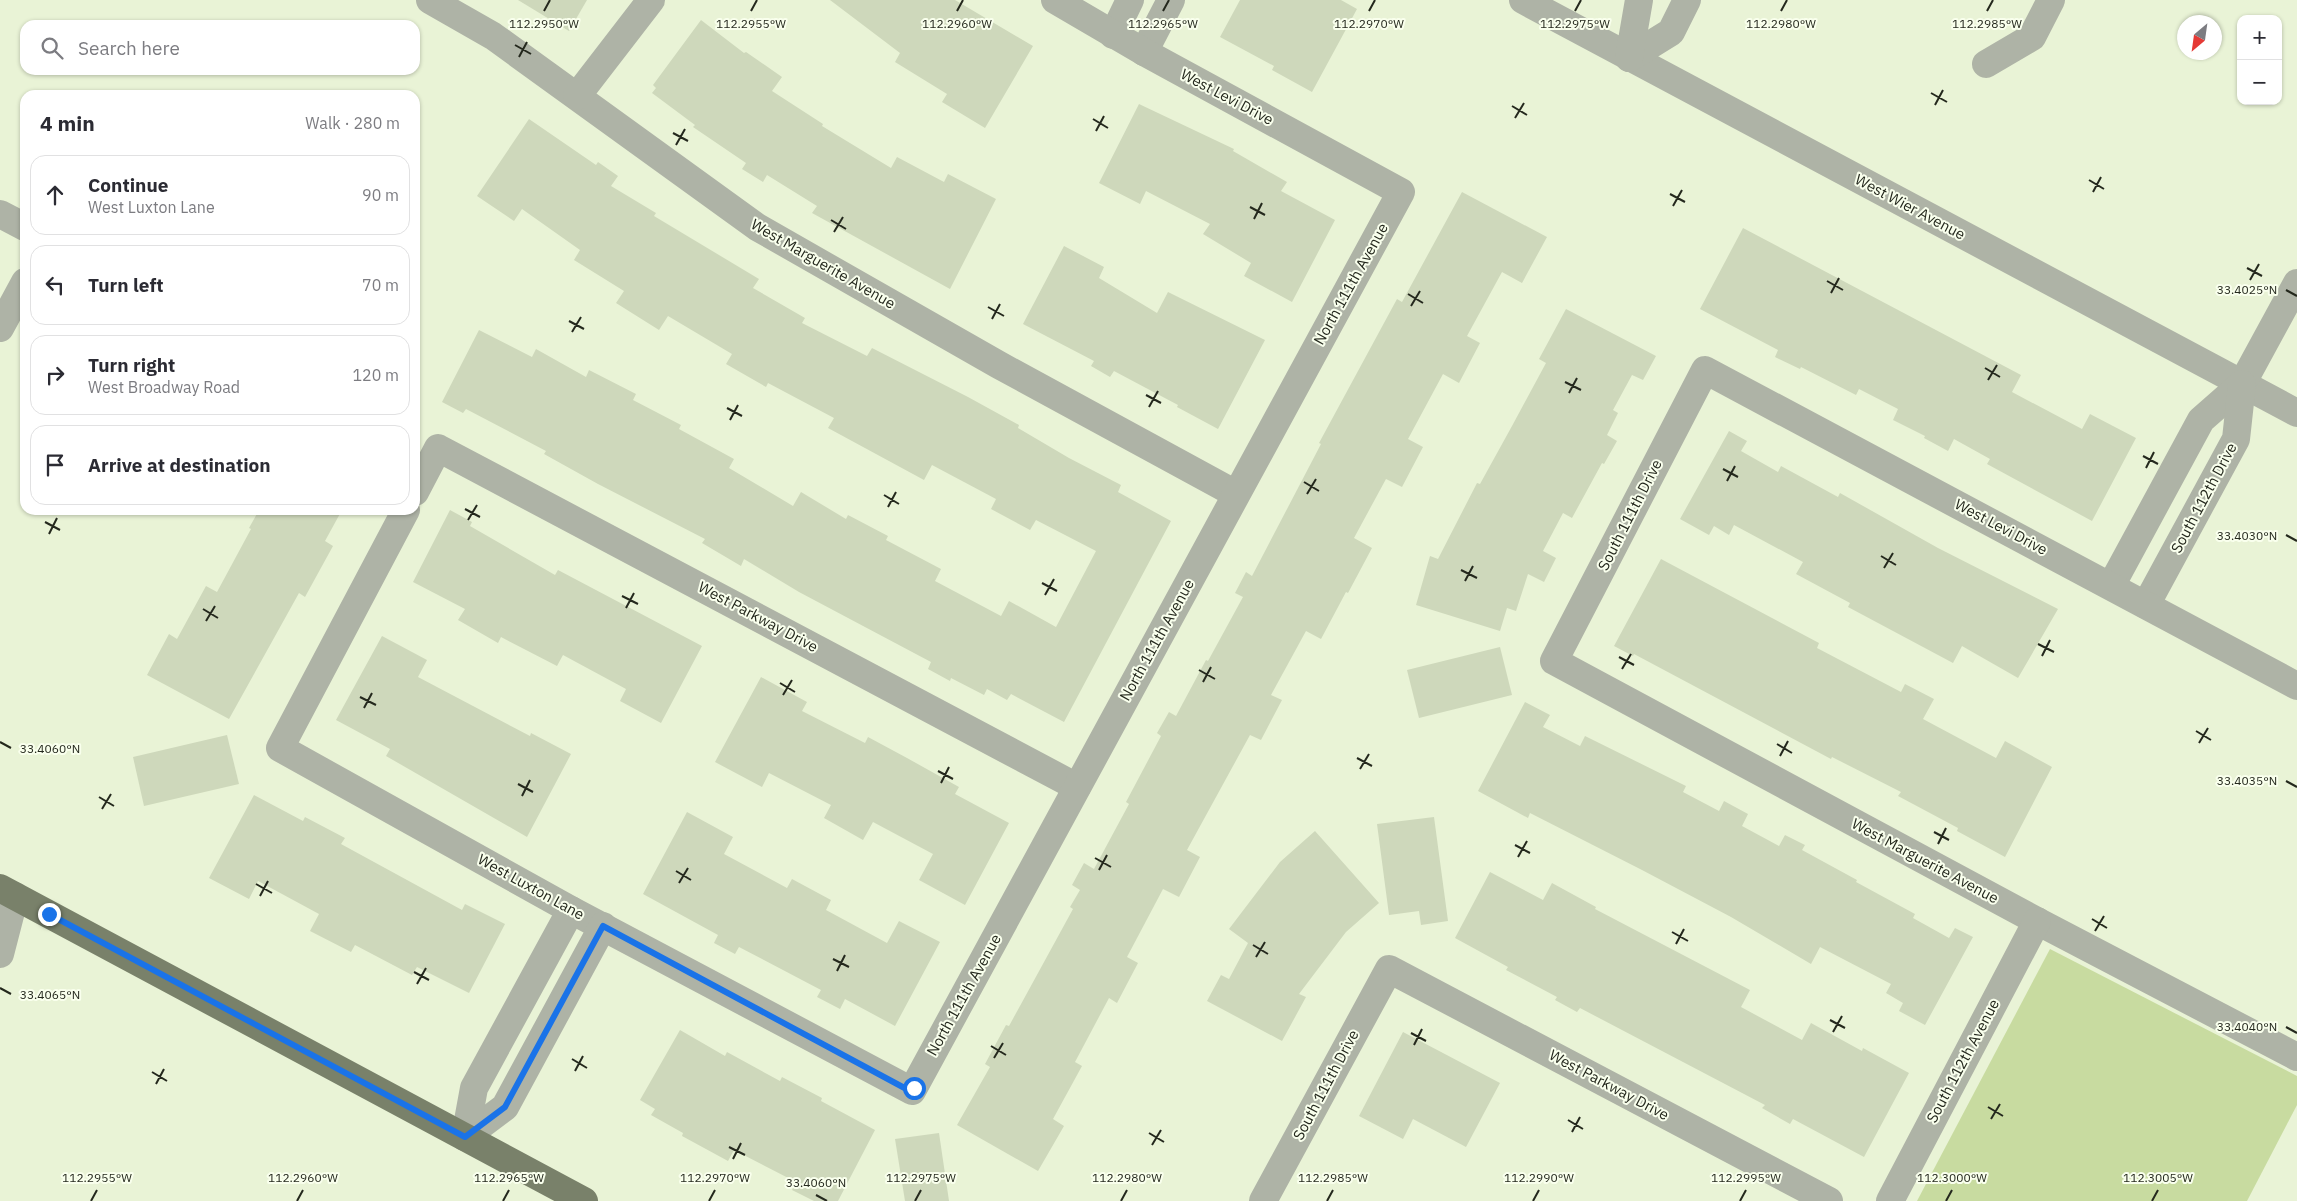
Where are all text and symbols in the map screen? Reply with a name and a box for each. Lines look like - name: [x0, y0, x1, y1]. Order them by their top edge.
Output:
- north arrow: [2177, 15, 2222, 60]
- map controls: [2237, 15, 2282, 105]
- button: +: [2237, 15, 2282, 60]
- text: 112.2950°W: [509, 16, 579, 31]
- text: 112.2955°W: [716, 16, 786, 31]
- text: 112.2960°W: [922, 16, 992, 31]
- text: 112.2965°W: [1128, 16, 1198, 31]
- text: 112.2970°W: [1334, 16, 1404, 31]
- text: 112.2975°W: [1540, 16, 1610, 31]
- text: 112.2980°W: [1746, 16, 1816, 31]
- text: 112.2985°W: [1952, 16, 2022, 31]
- search box: [20, 20, 420, 75]
- icon: search: [38, 34, 66, 62]
- text: Search here: [78, 36, 180, 60]
- button: −: [2237, 60, 2282, 105]
- street label: West Levi Drive: [1178, 64, 1277, 129]
- text: 4 min: [40, 109, 95, 137]
- text: Walk · 280 m: [305, 113, 400, 133]
- street label: West Wier Avenue: [1852, 170, 1968, 244]
- text: Continue: [88, 173, 168, 197]
- icon: ahead: [41, 181, 69, 209]
- text: 90 m: [362, 185, 399, 205]
- text: West Luxton Lane: [88, 197, 215, 217]
- street label: West Marguerite Avenue: [748, 214, 899, 313]
- street label: North 111th Avenue: [1309, 220, 1392, 348]
- icon: left: [41, 271, 69, 299]
- text: Turn left: [88, 273, 164, 297]
- text: 70 m: [362, 275, 399, 295]
- text: 33.4025°N: [2217, 282, 2277, 297]
- text: Turn right: [88, 353, 175, 377]
- icon: right: [41, 361, 69, 389]
- text: 120 m: [352, 365, 399, 385]
- text: West Broadway Road: [88, 377, 240, 397]
- street label: South 112th Drive: [2167, 439, 2241, 556]
- icon: arrive: [41, 451, 69, 479]
- text: Arrive at destination: [88, 453, 271, 477]
- street label: South 111th Drive: [1593, 456, 1666, 573]
- street label: West Levi Drive: [1952, 494, 2051, 559]
- text: 33.4030°N: [2217, 528, 2277, 543]
- street label: North 111th Avenue: [1115, 576, 1198, 704]
- street label: West Parkway Drive: [695, 577, 821, 656]
- text: 33.4060°N: [20, 741, 80, 756]
- text: 33.4035°N: [2217, 773, 2277, 788]
- street label: West Marguerite Avenue: [1849, 814, 2002, 907]
- street label: West Luxton Lane: [475, 849, 588, 924]
- route end: [38, 903, 61, 926]
- street label: North 111th Avenue: [922, 931, 1005, 1059]
- text: 33.4065°N: [20, 987, 80, 1002]
- street label: South 112th Avenue: [1922, 996, 2003, 1126]
- text: 33.4040°N: [2217, 1019, 2277, 1034]
- street label: South 111th Drive: [1289, 1026, 1363, 1143]
- street label: West Parkway Drive: [1546, 1045, 1672, 1124]
- route start: [903, 1077, 926, 1100]
- text: 112.2955°W: [62, 1170, 132, 1185]
- text: 112.2960°W: [268, 1170, 338, 1185]
- text: 112.2965°W: [474, 1170, 544, 1185]
- text: 112.2970°W: [680, 1170, 750, 1185]
- text: 112.2975°W: [886, 1170, 956, 1185]
- text: 112.2980°W: [1092, 1170, 1162, 1185]
- text: 112.2985°W: [1298, 1170, 1368, 1185]
- text: 112.2990°W: [1504, 1170, 1574, 1185]
- text: 112.2995°W: [1711, 1170, 1781, 1185]
- text: 112.3000°W: [1917, 1170, 1987, 1185]
- text: 112.3005°W: [2123, 1170, 2193, 1185]
- text: 33.4060°N: [786, 1175, 846, 1190]

